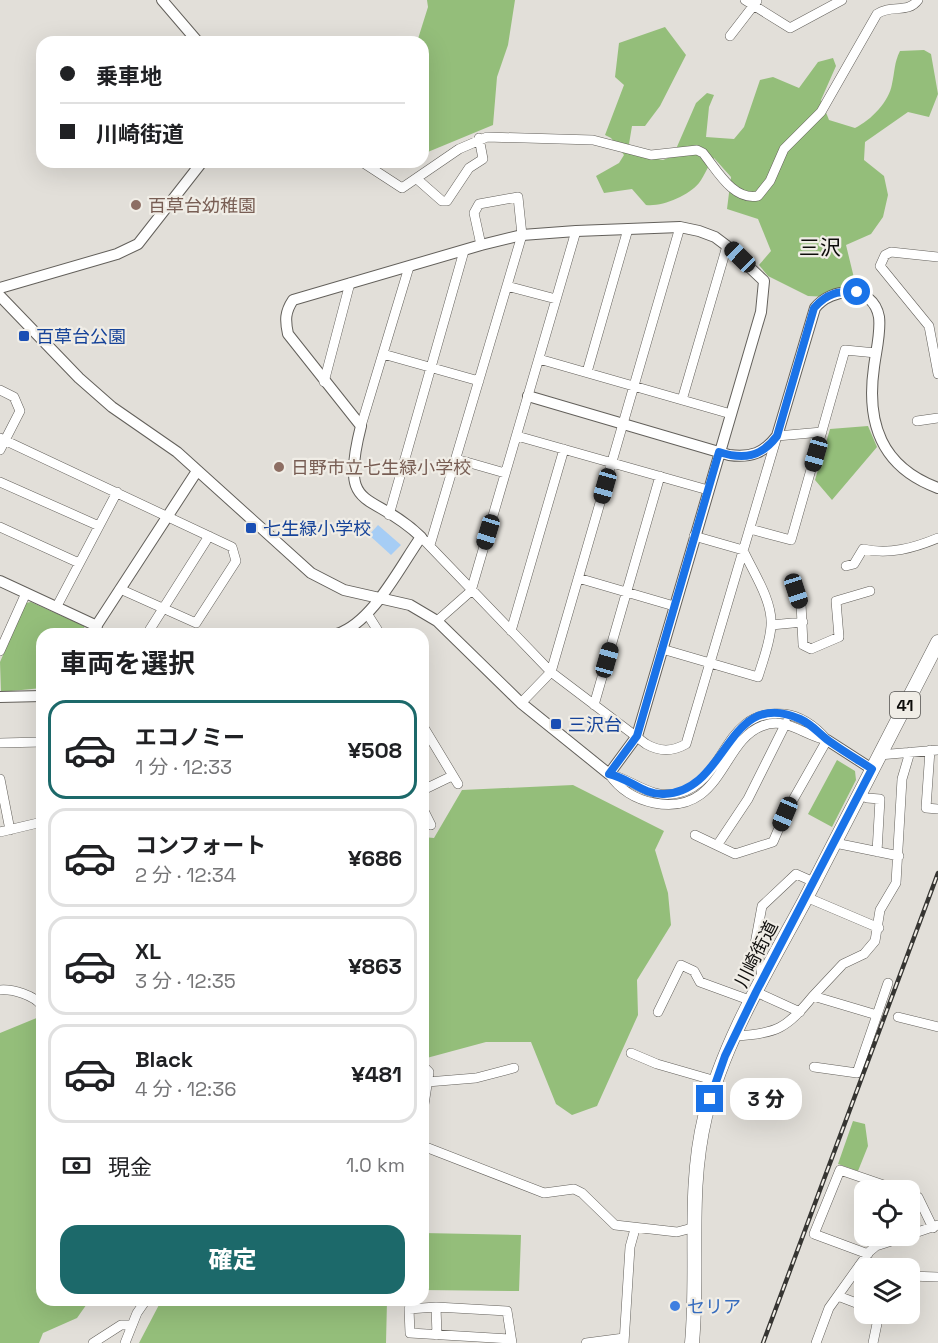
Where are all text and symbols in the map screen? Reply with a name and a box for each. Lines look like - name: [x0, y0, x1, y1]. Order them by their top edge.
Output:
- text: 乗車地: [96, 62, 162, 90]
- text: 川崎街道: [96, 120, 184, 148]
- place label: 百草台幼稚園: [148, 194, 256, 217]
- marker: 百草台幼稚園: [129, 198, 143, 212]
- district label: 三沢: [799, 234, 841, 261]
- car: [721, 238, 759, 276]
- route start: [843, 278, 870, 305]
- place label: 百草台公園: [36, 325, 126, 348]
- marker: 百草台公園: [17, 329, 31, 343]
- car: [802, 434, 830, 474]
- place label: 日野市立七生緑小学校: [291, 456, 471, 479]
- marker: 日野市立七生緑小学校: [272, 460, 286, 474]
- car: [591, 466, 619, 506]
- car: [474, 512, 502, 552]
- place label: 七生緑小学校: [263, 517, 371, 540]
- marker: 七生緑小学校: [244, 521, 258, 535]
- car: [782, 571, 810, 611]
- car: [593, 640, 621, 680]
- text: 車両を選択: [60, 646, 195, 681]
- road number: 41: [890, 692, 920, 718]
- place label: 三沢台: [568, 713, 622, 736]
- marker: 三沢台: [549, 717, 563, 731]
- icon: car: [63, 723, 117, 777]
- text: エコノミー: [135, 723, 245, 751]
- text: ¥508: [348, 736, 402, 764]
- text: 1 分 · 12:33: [135, 754, 232, 780]
- car: [770, 794, 800, 834]
- icon: car: [63, 831, 117, 885]
- text: コンフォート: [135, 831, 266, 859]
- text: ¥686: [348, 844, 402, 872]
- text: 2 分 · 12:34: [135, 862, 236, 888]
- street label: 川崎街道: [729, 917, 783, 991]
- text: XL: [135, 937, 161, 965]
- icon: car: [63, 939, 117, 993]
- text: ¥863: [348, 952, 402, 980]
- text: 3 分 · 12:35: [135, 968, 236, 994]
- text: Black: [135, 1045, 193, 1073]
- icon: car: [63, 1047, 117, 1101]
- text: ¥481: [351, 1060, 402, 1088]
- text: 4 分 · 12:36: [135, 1076, 236, 1102]
- callout: 3 分: [731, 1078, 803, 1120]
- route end: [696, 1085, 723, 1112]
- text: 3 分: [747, 1086, 785, 1112]
- icon: cash: [60, 1149, 93, 1182]
- text: 1.0 km: [346, 1152, 405, 1178]
- text: 現金: [108, 1153, 152, 1181]
- map controls: [854, 1180, 920, 1324]
- button: locate: [854, 1180, 920, 1246]
- button: 確定: [60, 1225, 405, 1294]
- button: layers: [854, 1258, 920, 1324]
- place label: セリア: [687, 1295, 741, 1318]
- marker: セリア: [668, 1299, 682, 1313]

